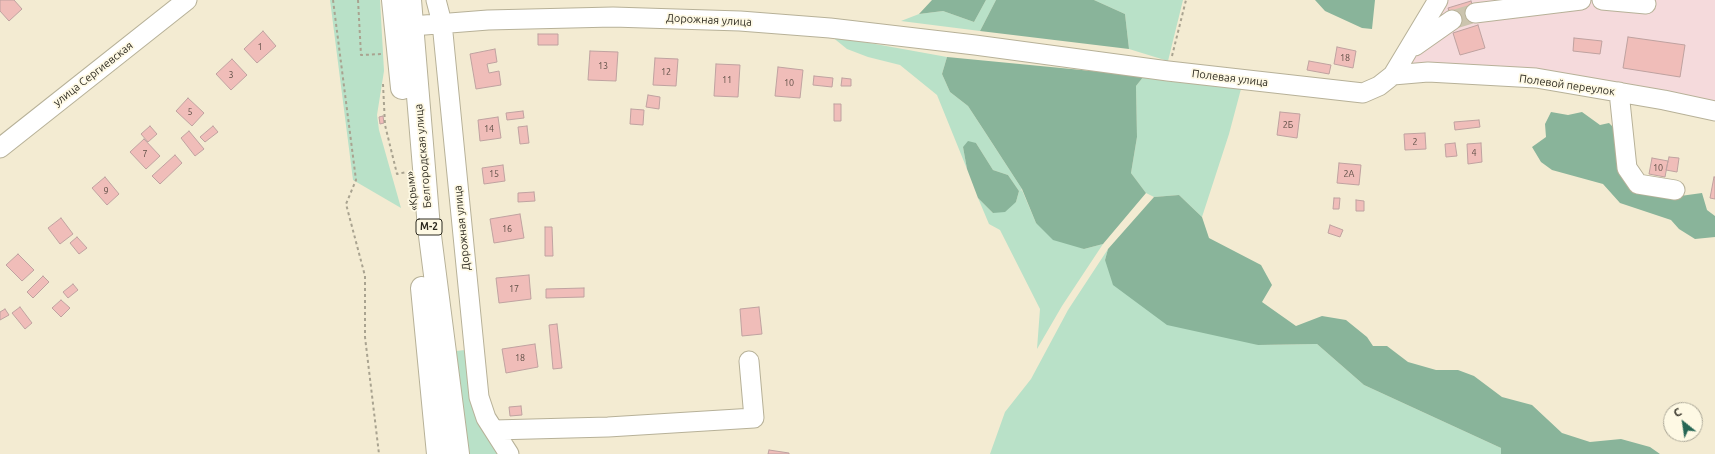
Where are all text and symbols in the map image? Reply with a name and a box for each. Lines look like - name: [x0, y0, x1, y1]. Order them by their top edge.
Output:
- street label: Дорожная улица: [666, 11, 752, 29]
- street label: улица Сергиевская: [51, 39, 135, 109]
- house number: 1: [257, 42, 263, 52]
- house number: 18: [1340, 53, 1350, 63]
- house number: 13: [598, 61, 608, 71]
- house number: 12: [661, 67, 671, 77]
- street label: Полевая улица: [1191, 67, 1269, 89]
- house number: 3: [228, 70, 234, 80]
- street label: Полевой переулок: [1518, 72, 1616, 98]
- house number: 11: [722, 75, 732, 85]
- house number: 10: [784, 78, 794, 88]
- street label: Белгородская улица: [412, 103, 434, 209]
- house number: 5: [187, 107, 193, 117]
- house number: 2Б: [1283, 120, 1293, 130]
- house number: 14: [484, 124, 494, 134]
- house number: 2: [1412, 137, 1418, 147]
- house number: 4: [1471, 148, 1477, 158]
- house number: 7: [142, 149, 148, 159]
- house number: 10: [1653, 163, 1663, 173]
- house number: 15: [489, 169, 499, 179]
- house number: 2А: [1344, 169, 1354, 179]
- street label: «Крым»: [403, 171, 421, 211]
- street label: Дорожная улица: [451, 185, 473, 271]
- house number: 9: [103, 186, 109, 196]
- road number: М-2: [416, 219, 442, 235]
- house number: 16: [502, 224, 512, 234]
- house number: 17: [509, 284, 519, 294]
- house number: 18: [515, 353, 525, 363]
- north arrow: [1663, 402, 1703, 442]
- text: С: [1671, 406, 1684, 419]

